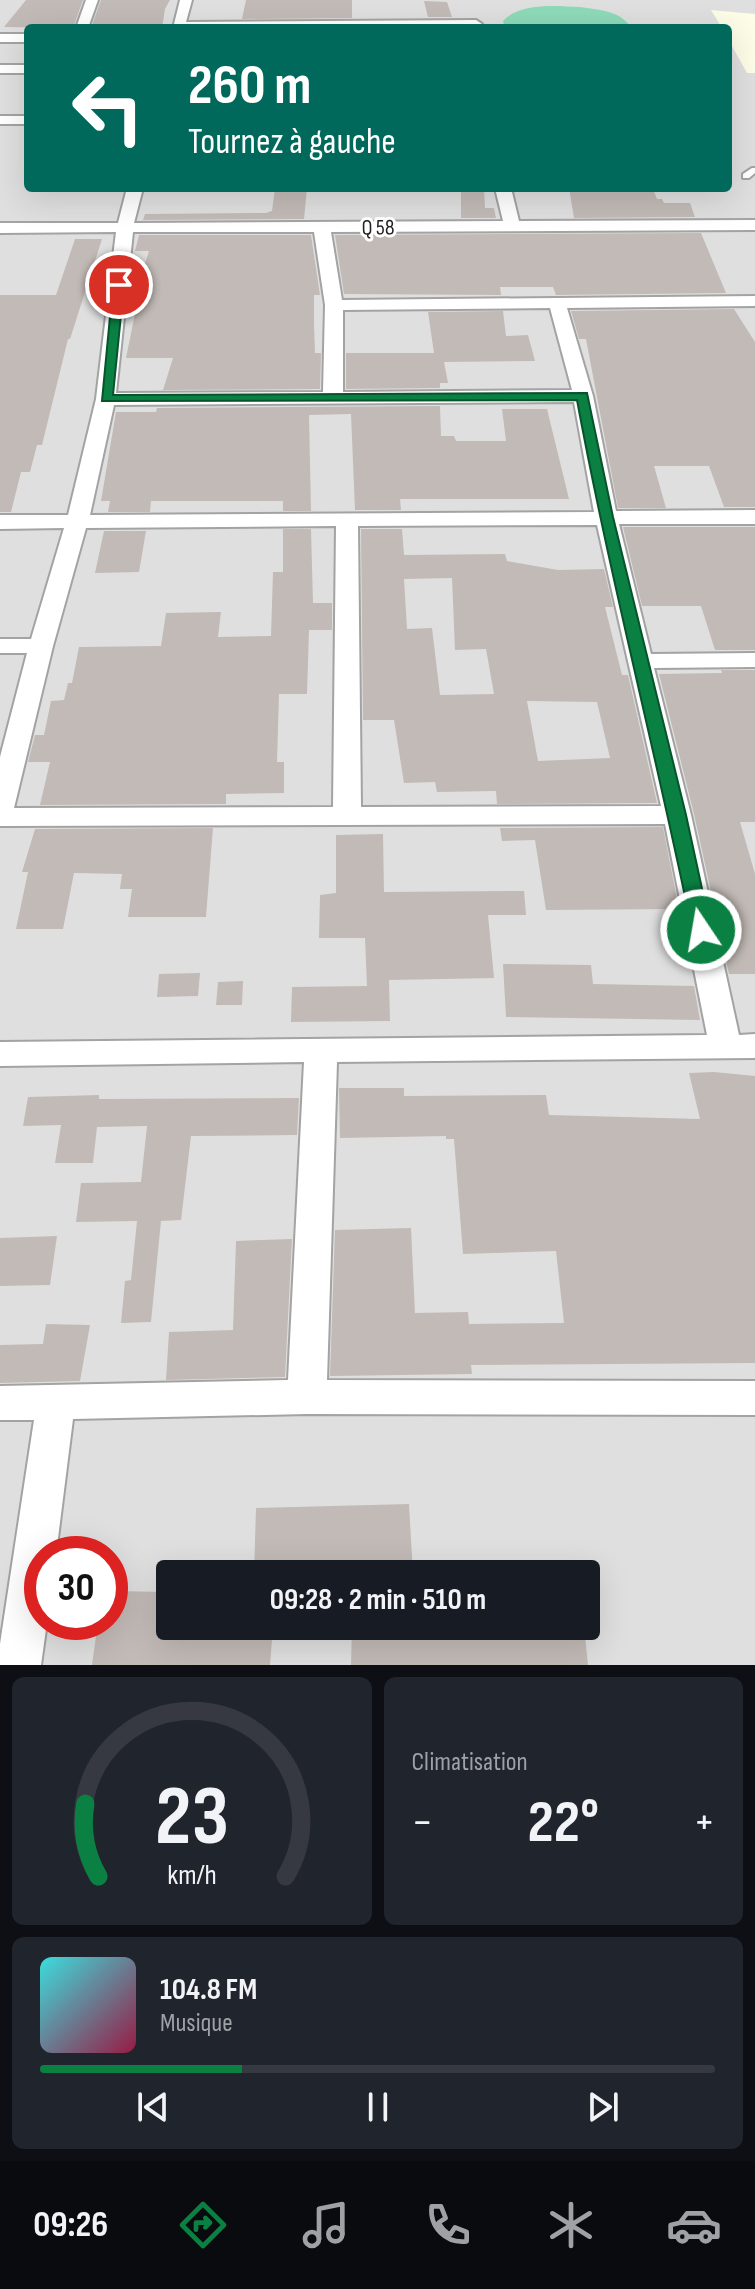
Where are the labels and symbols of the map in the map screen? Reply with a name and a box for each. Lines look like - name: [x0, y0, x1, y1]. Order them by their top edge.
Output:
- street label: Q 58: [361, 214, 395, 242]
- pin: [85, 251, 153, 319]
- position arrow: [659, 888, 743, 972]
- speed limit sign: 30: [24, 1536, 128, 1640]

